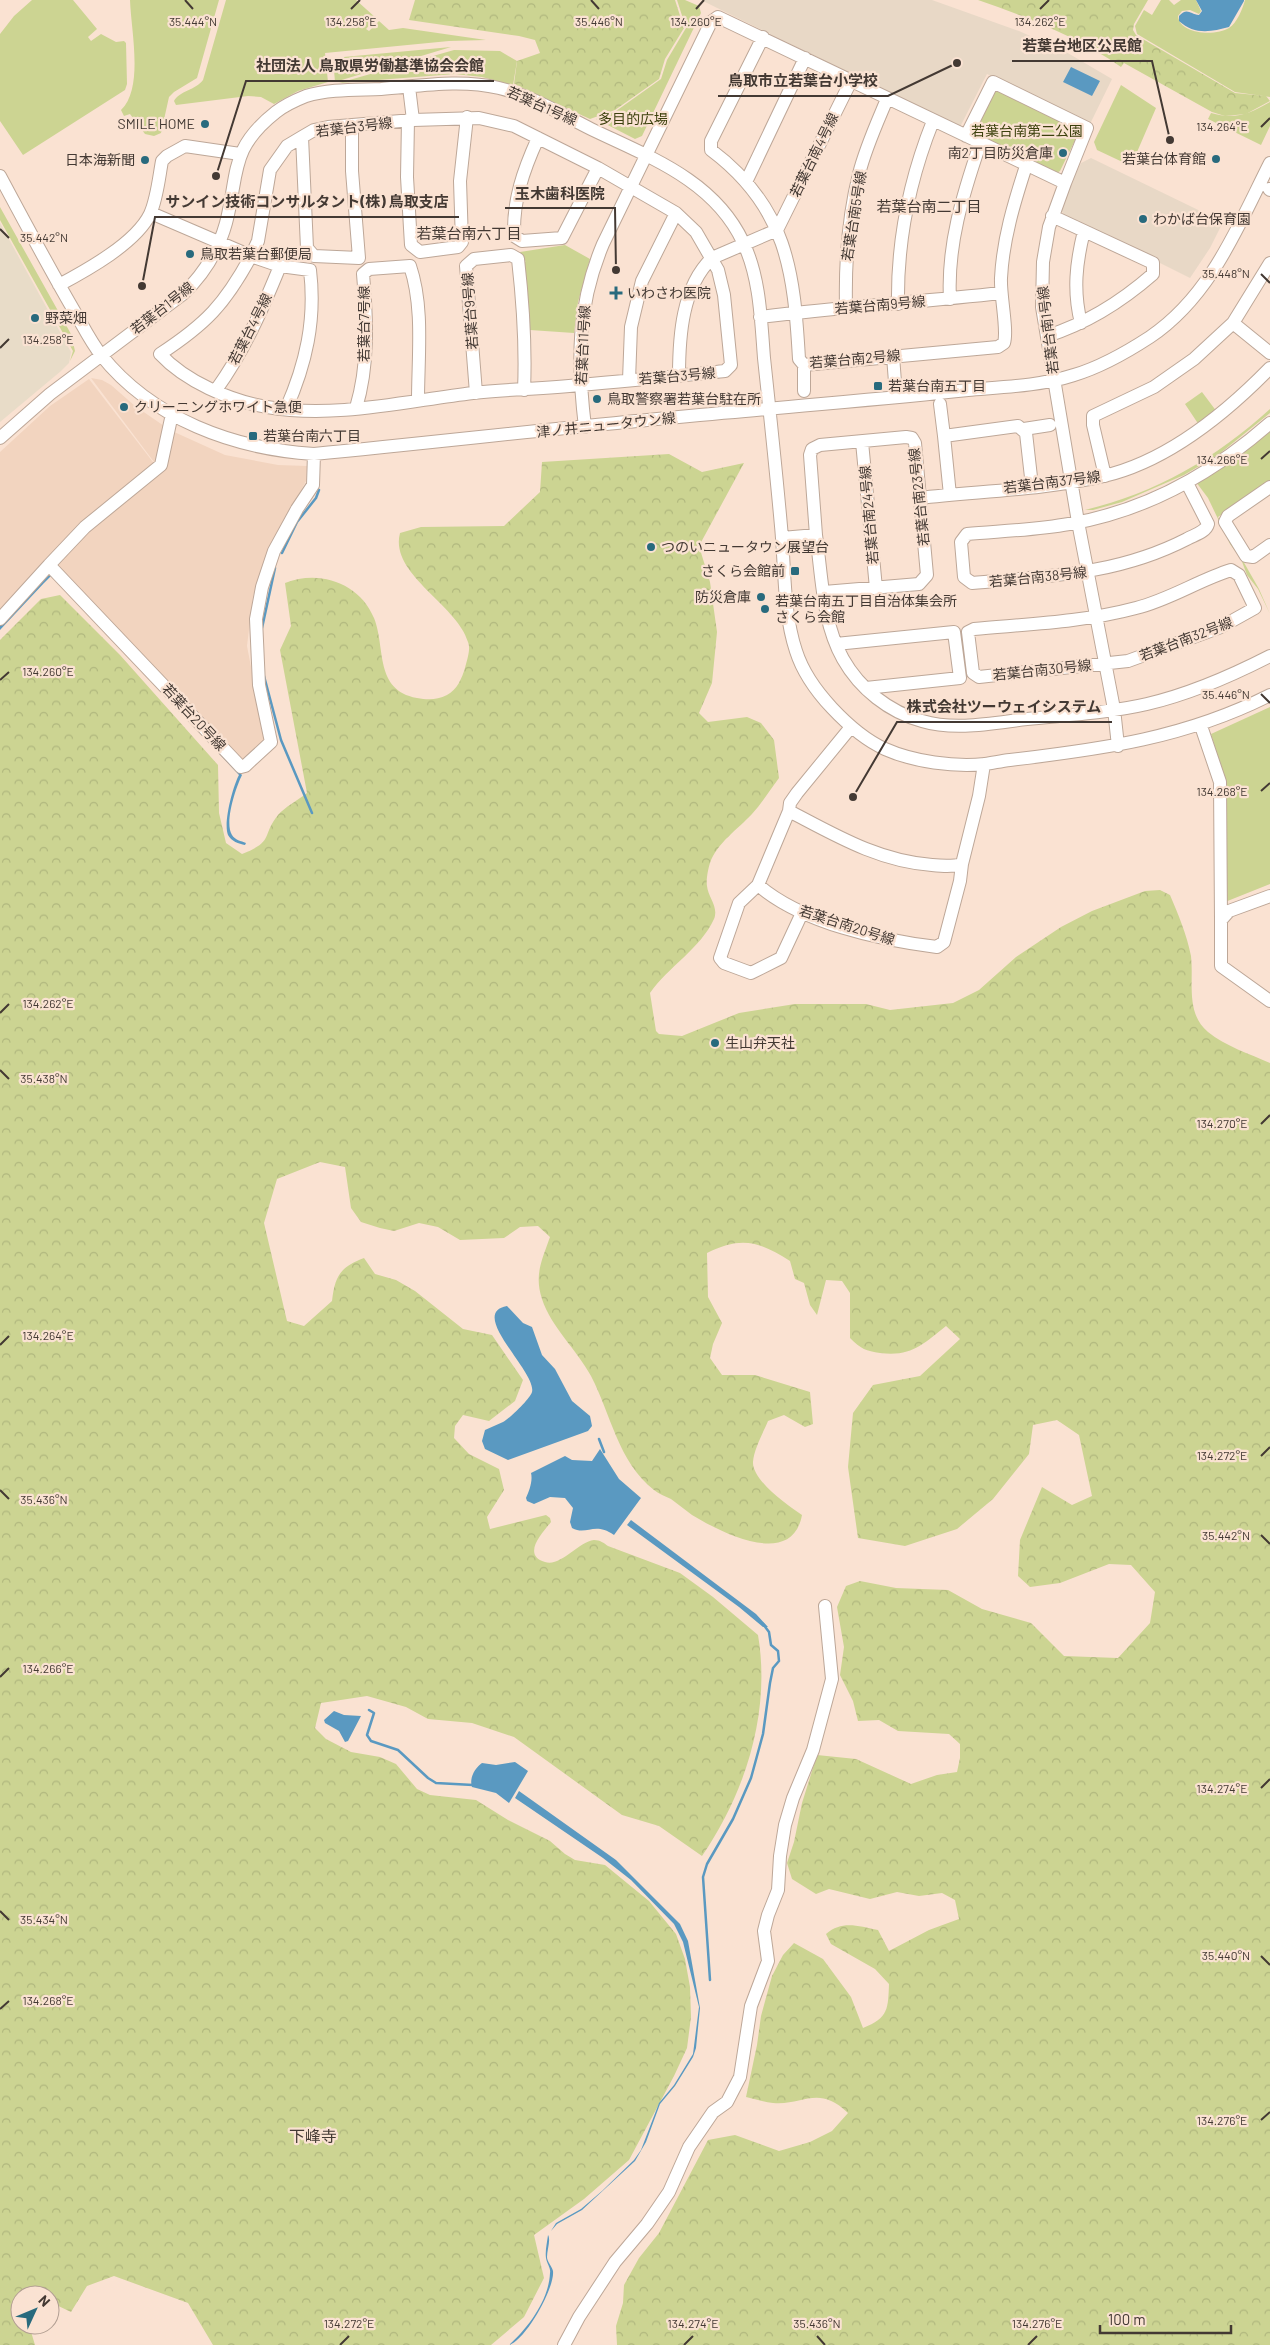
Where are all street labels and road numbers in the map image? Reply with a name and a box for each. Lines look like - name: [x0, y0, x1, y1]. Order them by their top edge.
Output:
- street label: 若葉台1号線: [505, 83, 580, 129]
- street label: 若葉台南4号線: [786, 110, 841, 200]
- street label: 若葉台3号線: [315, 113, 393, 140]
- street label: 若葉台南5号線: [838, 170, 869, 262]
- street label: 若葉台9号線: [458, 272, 481, 350]
- street label: 若葉台1号線: [127, 278, 196, 337]
- street label: 若葉台南1号線: [1034, 285, 1061, 375]
- street label: 若葉台7号線: [355, 286, 372, 362]
- street label: 若葉台4号線: [224, 290, 275, 367]
- street label: 若葉台南9号線: [834, 292, 926, 317]
- street label: 若葉台11号線: [572, 305, 593, 385]
- street label: 若葉台南2号線: [809, 346, 901, 371]
- street label: 若葉台3号線: [638, 364, 716, 387]
- street label: 津ノ井ニュータウン線: [535, 409, 676, 440]
- street label: 若葉台南23号線: [905, 447, 932, 547]
- street label: 若葉台南24号線: [856, 465, 881, 565]
- street label: 若葉台南37号線: [1002, 467, 1102, 496]
- street label: 若葉台南38号線: [988, 563, 1088, 590]
- street label: 若葉台南32号線: [1137, 613, 1235, 664]
- street label: 若葉台南30号線: [992, 656, 1092, 683]
- street label: 若葉台20号線: [159, 680, 230, 754]
- street label: 若葉台南20号線: [797, 901, 897, 948]

